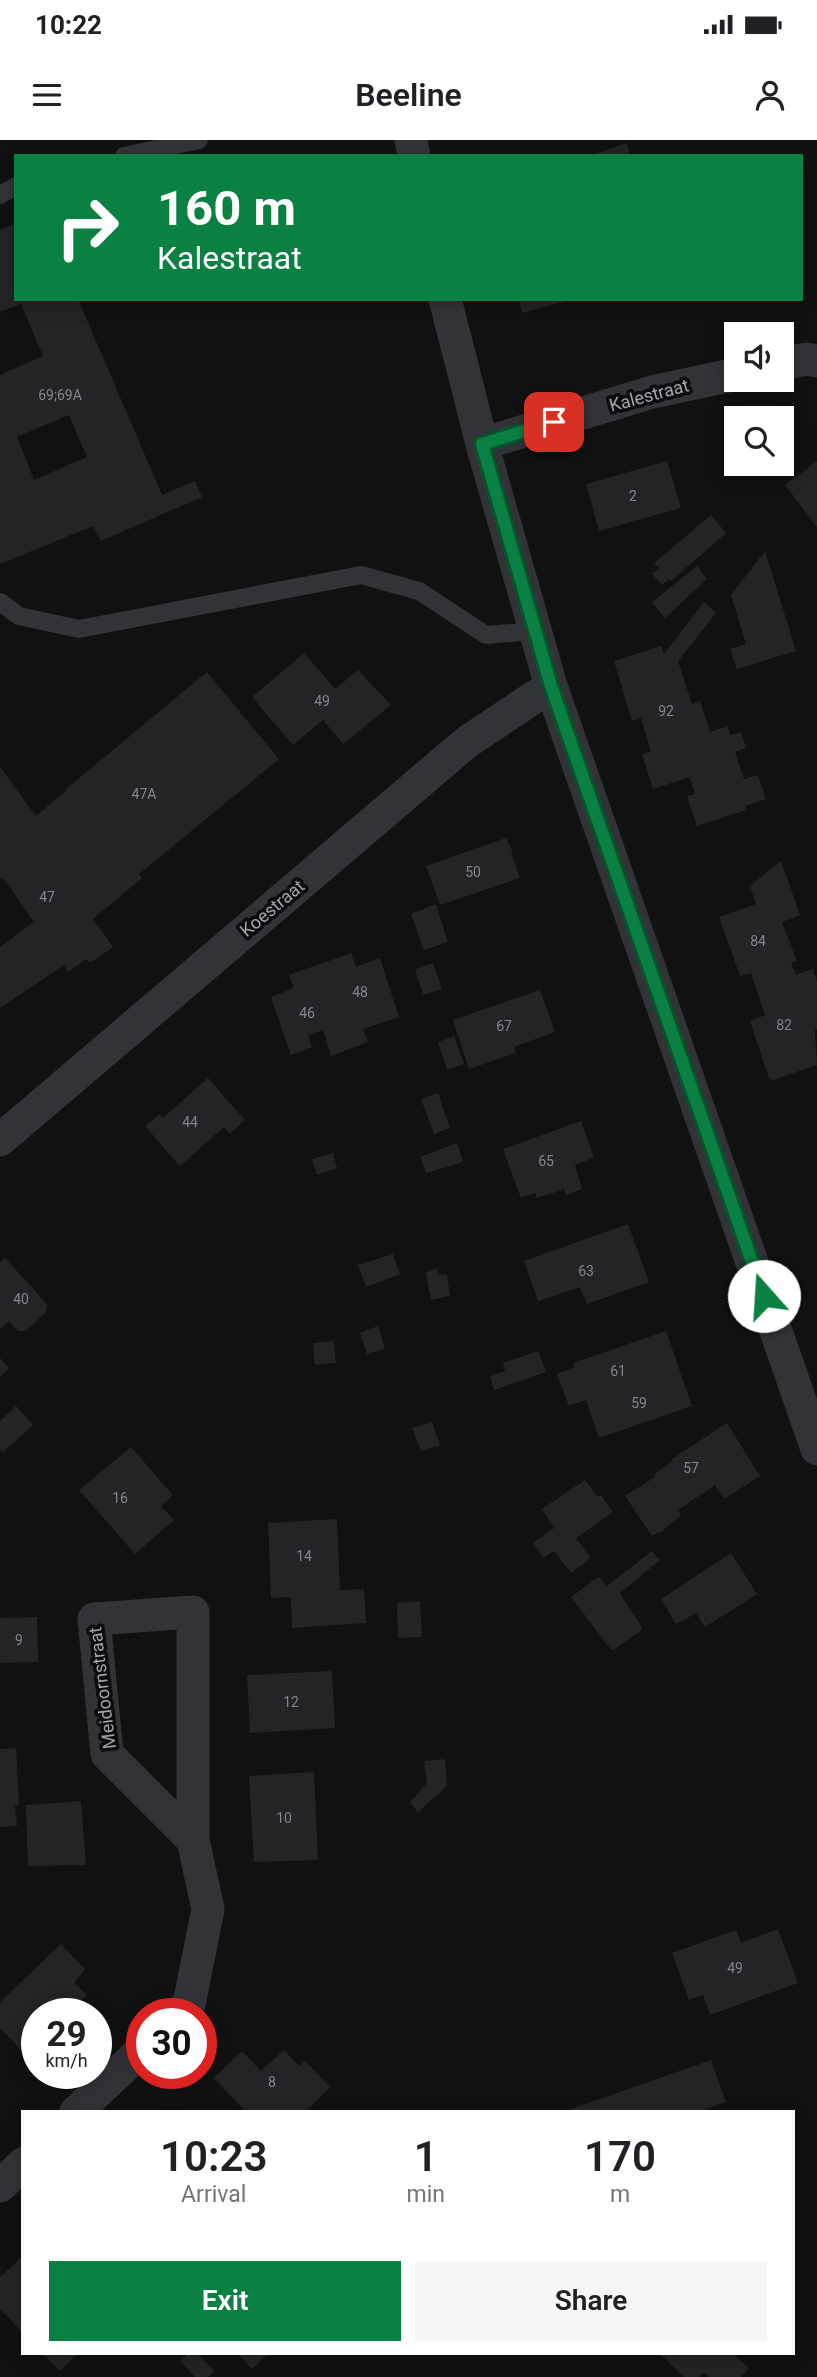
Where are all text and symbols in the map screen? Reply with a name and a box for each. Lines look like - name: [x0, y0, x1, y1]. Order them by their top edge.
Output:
- text: 10:22: [35, 10, 102, 40]
- icon: menu: [28, 76, 66, 114]
- text: Beeline: [355, 76, 462, 114]
- icon: person: [751, 76, 789, 114]
- text: 160 m: [157, 180, 296, 237]
- icon: right: [42, 182, 133, 273]
- text: Kalestraat: [157, 239, 302, 277]
- map controls: [724, 322, 794, 476]
- button: sound: [724, 322, 794, 392]
- street label: Kalestraat: [607, 374, 691, 416]
- house number: 69;69A: [38, 387, 82, 403]
- pin: [524, 392, 584, 452]
- icon: arrive: [535, 403, 573, 441]
- button: search: [724, 406, 794, 476]
- house number: 2: [629, 488, 637, 504]
- house number: 49: [314, 693, 330, 709]
- house number: 92: [658, 703, 674, 719]
- house number: 47A: [132, 786, 156, 802]
- house number: 50: [465, 864, 481, 880]
- street label: Koestraat: [236, 875, 308, 941]
- house number: 47: [39, 889, 55, 905]
- house number: 84: [750, 933, 766, 949]
- house number: 48: [352, 984, 368, 1000]
- house number: 46: [299, 1005, 315, 1021]
- house number: 82: [776, 1017, 792, 1033]
- house number: 67: [496, 1018, 512, 1034]
- house number: 44: [182, 1114, 198, 1130]
- house number: 65: [538, 1153, 554, 1169]
- position arrow: [727, 1259, 801, 1333]
- house number: 63: [578, 1263, 594, 1279]
- house number: 40: [13, 1291, 29, 1307]
- house number: 61: [610, 1363, 626, 1379]
- house number: 59: [631, 1395, 647, 1411]
- house number: 57: [683, 1460, 699, 1476]
- house number: 16: [112, 1490, 128, 1506]
- house number: 14: [296, 1548, 312, 1564]
- street label: Meidoornstraat: [84, 1626, 120, 1750]
- house number: 9: [15, 1632, 23, 1648]
- house number: 12: [283, 1694, 299, 1710]
- house number: 10: [276, 1810, 292, 1826]
- house number: 49: [727, 1960, 743, 1976]
- speed limit sign: 30: [126, 1998, 217, 2089]
- text: 29: [46, 2014, 87, 2055]
- text: km/h: [45, 2050, 88, 2071]
- house number: 8: [268, 2074, 276, 2090]
- text: 10:23: [160, 2132, 267, 2181]
- text: 1: [414, 2132, 438, 2181]
- text: 170: [584, 2132, 656, 2181]
- text: Arrival: [181, 2181, 246, 2208]
- text: min: [406, 2181, 445, 2208]
- text: m: [610, 2181, 630, 2208]
- button: Exit: [49, 2261, 401, 2341]
- button: Share: [415, 2261, 767, 2341]

